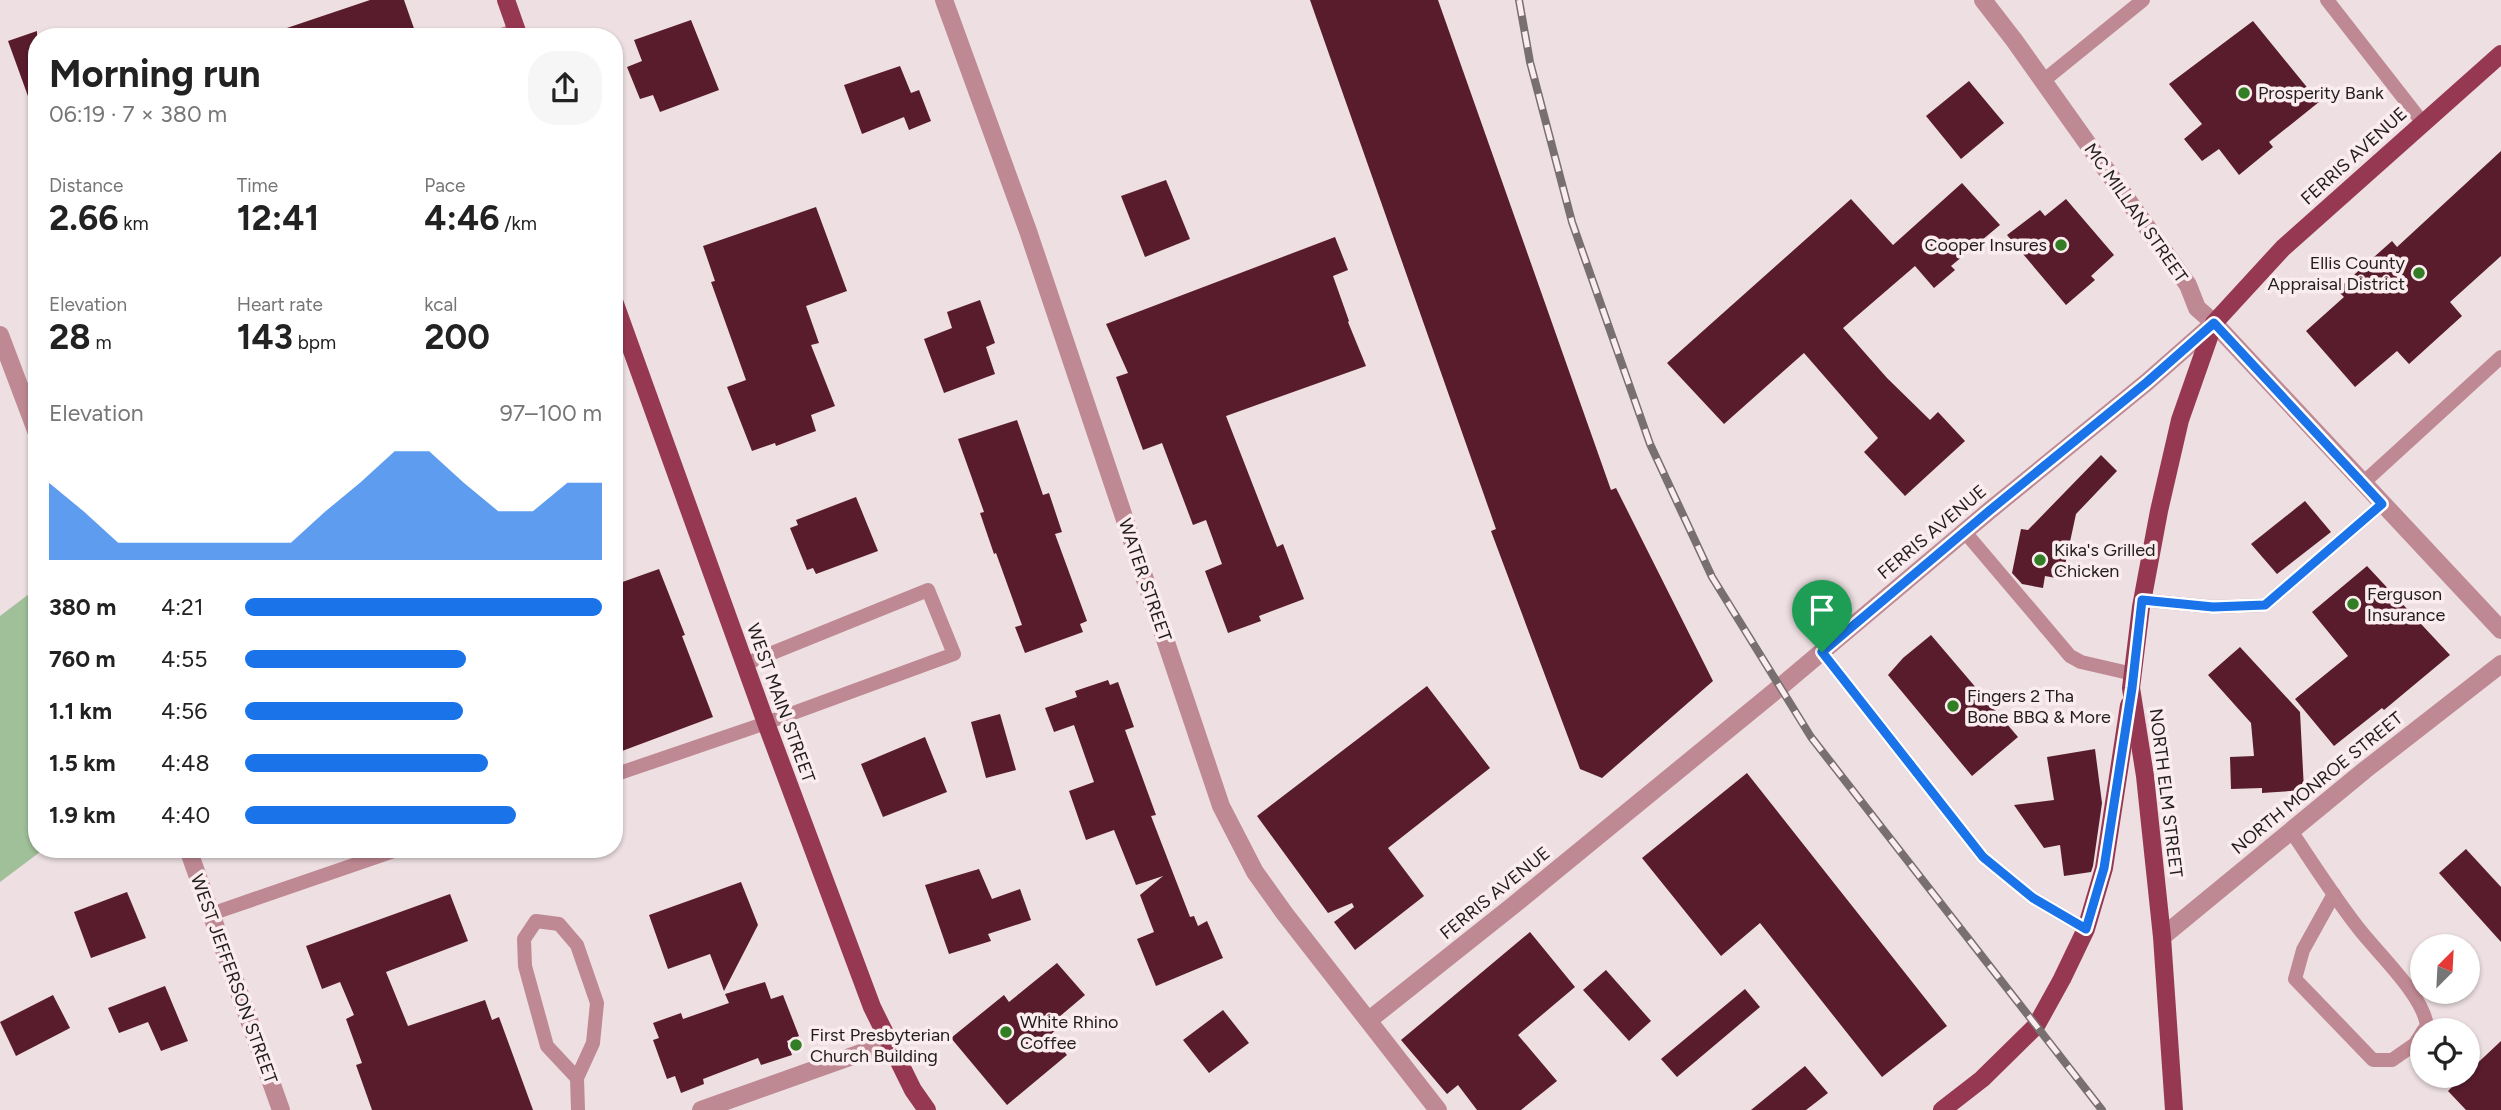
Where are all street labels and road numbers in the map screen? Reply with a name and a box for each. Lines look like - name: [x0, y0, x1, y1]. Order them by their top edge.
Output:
- street label: FERRIS AVENUE: [2296, 103, 2412, 209]
- street label: MC MILLAN STREET: [2080, 139, 2193, 287]
- street label: FERRIS AVENUE: [1873, 480, 1991, 584]
- street label: WATER STREET: [1114, 516, 1176, 644]
- street label: WEST MAIN STREET: [742, 621, 820, 786]
- street label: NORTH ELM STREET: [2145, 707, 2187, 879]
- street label: NORTH MONROE STREET: [2227, 707, 2407, 859]
- street label: FERRIS AVENUE: [1436, 842, 1554, 944]
- street label: WEST JEFFERSON STREET: [186, 871, 282, 1087]

